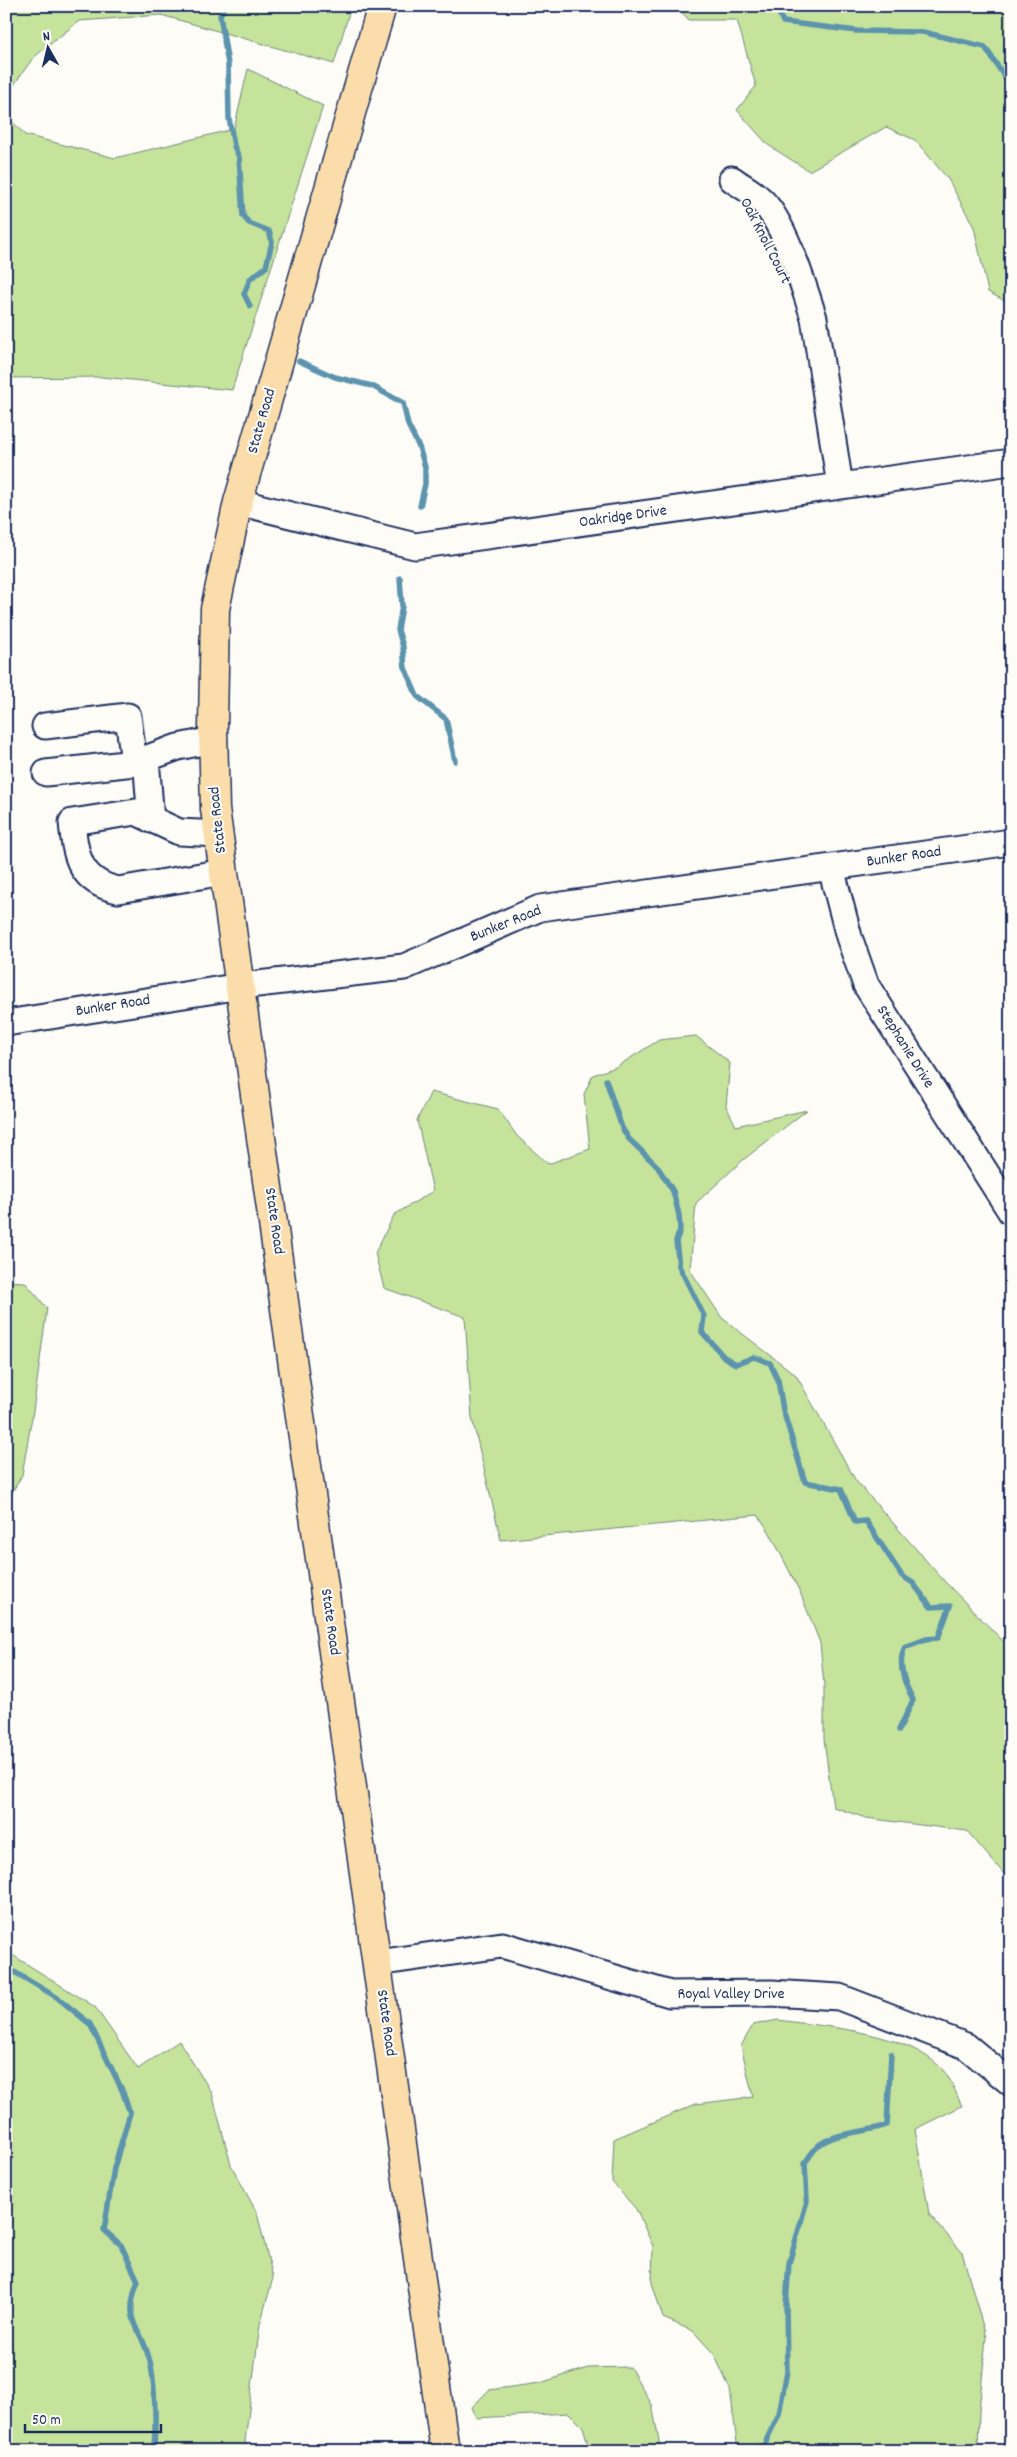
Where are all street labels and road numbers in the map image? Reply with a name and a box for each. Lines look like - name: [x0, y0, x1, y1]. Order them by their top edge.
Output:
- street label: Oak Knoll Court: [733, 194, 797, 288]
- street label: State Road: [242, 386, 282, 456]
- street label: Oakridge Drive: [578, 499, 668, 535]
- street label: State Road: [203, 785, 233, 855]
- street label: Bunker Road: [865, 840, 943, 874]
- street label: Bunker Road: [467, 899, 545, 949]
- street label: Bunker Road: [74, 989, 152, 1023]
- street label: Stephanie Drive: [870, 1001, 940, 1093]
- street label: State Road: [258, 1186, 290, 1256]
- street label: State Road: [314, 1587, 346, 1657]
- street label: Royal Valley Drive: [677, 1983, 785, 2006]
- street label: State Road: [370, 1988, 402, 2058]

